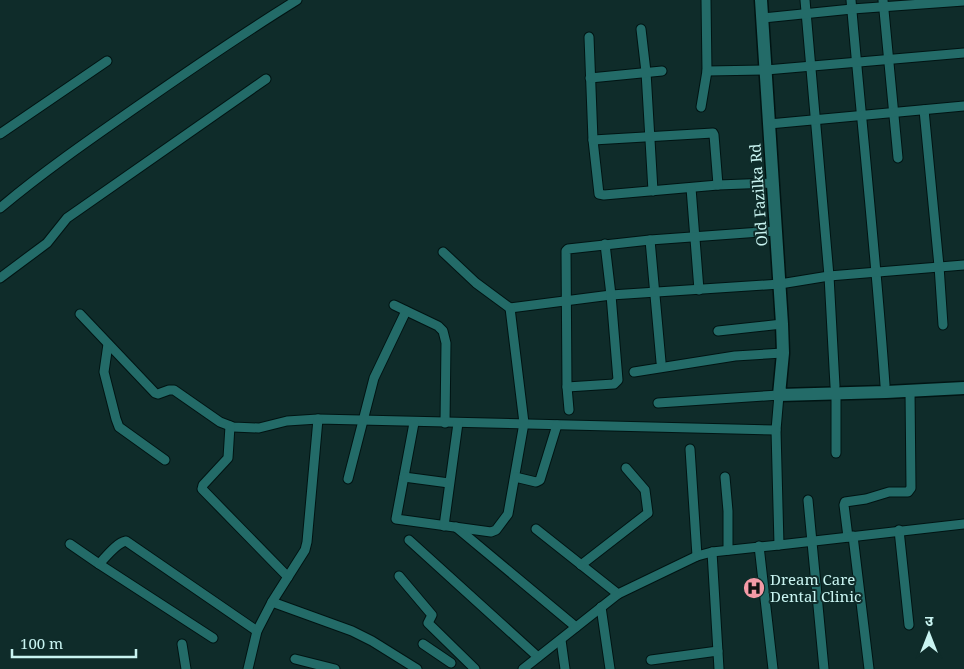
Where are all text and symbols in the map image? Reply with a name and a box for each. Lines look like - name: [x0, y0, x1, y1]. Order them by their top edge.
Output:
- street label: Old Fazilka Rd: [744, 143, 772, 247]
- place label: Dream Care Dental Clinic: [770, 569, 861, 606]
- hospital icon: Dream Care Dental Clinic: [742, 576, 766, 600]
- north arrow: [904, 609, 954, 659]
- text: उ: [925, 611, 934, 630]
- scale bar: [12, 626, 136, 658]
- text: 100 m: [20, 633, 63, 653]

